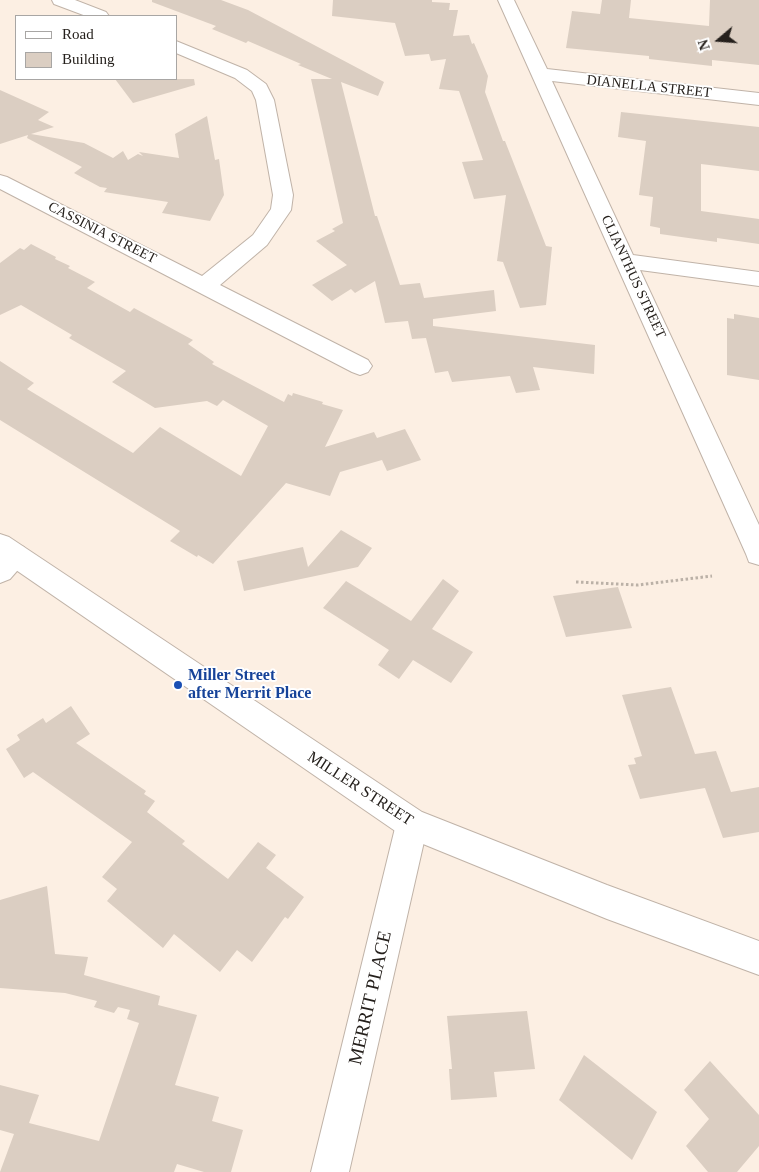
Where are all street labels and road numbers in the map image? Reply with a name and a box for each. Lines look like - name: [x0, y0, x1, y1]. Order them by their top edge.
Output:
- street label: DIANELLA STREET: [586, 72, 712, 102]
- street label: CASSINIA STREET: [45, 198, 159, 268]
- street label: CLIANTHUS STREET: [597, 213, 669, 341]
- street label: MILLER STREET: [304, 748, 416, 830]
- street label: MERRIT PLACE: [345, 929, 397, 1067]

